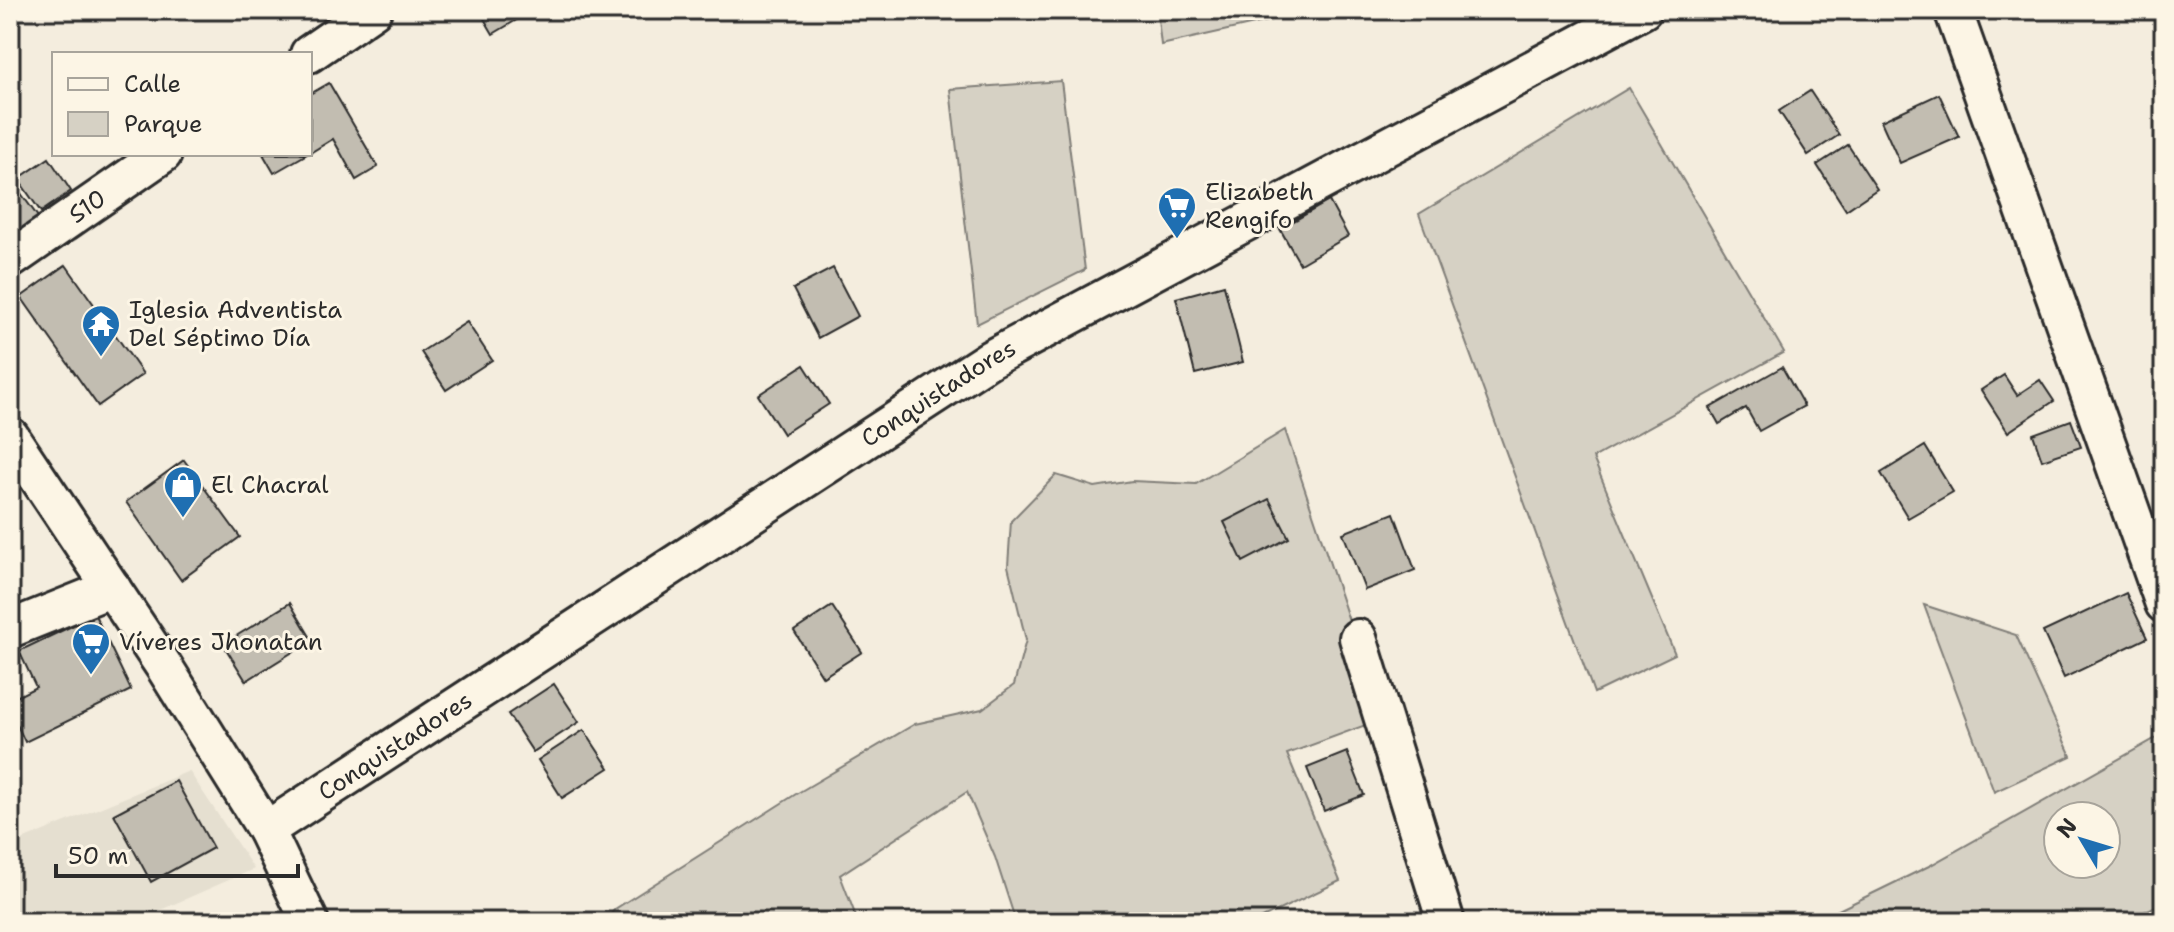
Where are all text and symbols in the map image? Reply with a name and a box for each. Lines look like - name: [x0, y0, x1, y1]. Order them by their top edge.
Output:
- legend: [52, 52, 312, 156]
- text: Calle: [124, 68, 181, 100]
- text: Parque: [124, 108, 203, 140]
- place label: Elizabeth Rengifo: [1205, 176, 1314, 236]
- street label: S10: [62, 182, 112, 231]
- supermarket icon: Elizabeth Rengifo: [1156, 185, 1198, 240]
- place label: Iglesia Adventista Del Séptimo Día: [129, 294, 342, 354]
- temple icon: Iglesia Adventista Del Séptimo Día: [80, 303, 122, 358]
- street label: Conquistadores: [855, 332, 1022, 455]
- shop icon: El Chacral: [162, 464, 204, 519]
- place label: El Chacral: [211, 469, 329, 501]
- supermarket icon: Víveres Jhonatan: [70, 621, 112, 676]
- place label: Víveres Jhonatan: [119, 626, 323, 658]
- street label: Conquistadores: [312, 684, 478, 808]
- north arrow: [2042, 800, 2122, 880]
- text: N: [2050, 812, 2083, 844]
- scale bar: [56, 828, 298, 878]
- text: 50 m: [68, 840, 128, 872]

